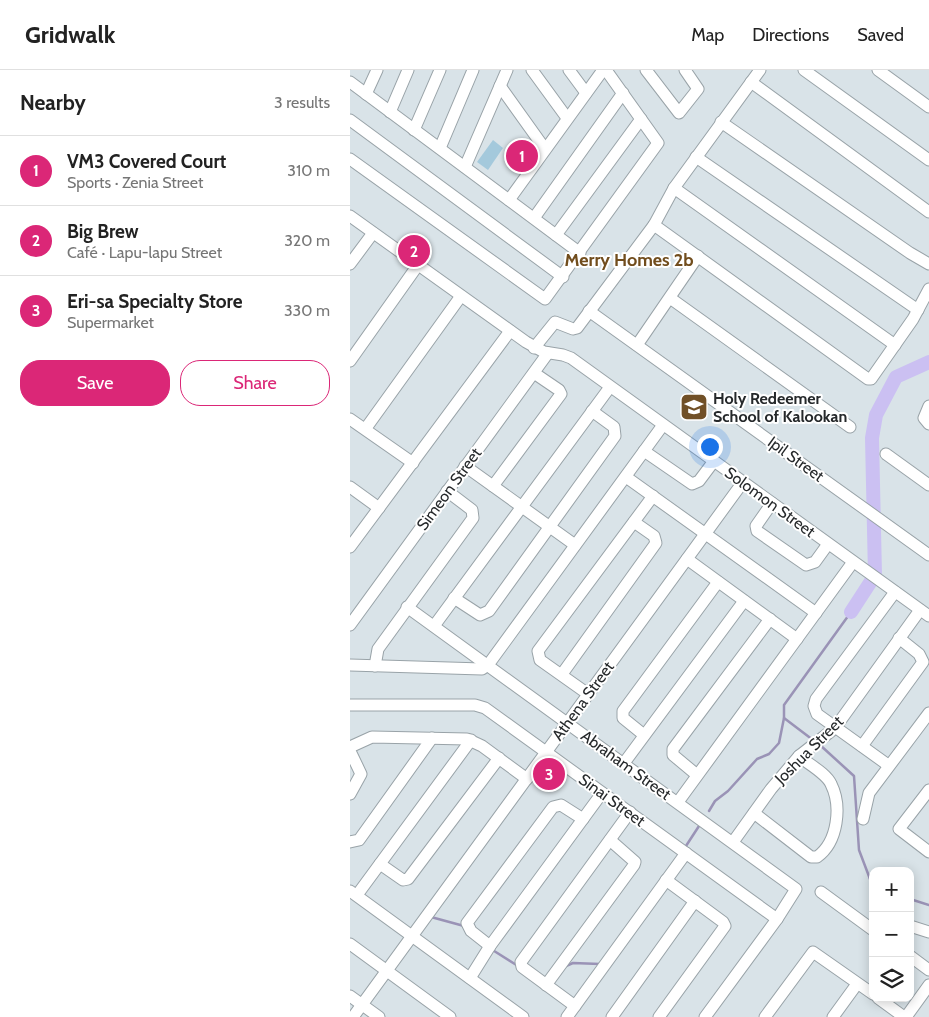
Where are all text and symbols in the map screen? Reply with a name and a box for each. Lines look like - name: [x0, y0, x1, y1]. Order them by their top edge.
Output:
- text: Gridwalk: [25, 20, 115, 49]
- text: Map: [691, 24, 724, 46]
- text: Directions: [752, 24, 829, 46]
- text: Saved: [857, 24, 904, 46]
- text: Nearby: [20, 90, 86, 115]
- text: 3 results: [274, 93, 330, 112]
- pin: 1: [506, 137, 538, 175]
- text: VM3 Covered Court: [67, 150, 226, 173]
- text: 1: [33, 161, 39, 180]
- text: 310 m: [287, 161, 330, 180]
- text: Sports · Zenia Street: [67, 173, 203, 192]
- text: Big Brew: [67, 220, 139, 243]
- text: 2: [32, 231, 40, 250]
- text: 320 m: [284, 231, 330, 250]
- pin: 2: [398, 232, 430, 270]
- text: Café · Lapu-lapu Street: [67, 243, 222, 262]
- district label: Merry Homes 2b: [564, 249, 694, 271]
- text: Eri-sa Specialty Store: [67, 290, 242, 313]
- text: 3: [32, 301, 40, 320]
- text: 330 m: [284, 301, 330, 320]
- text: Supermarket: [67, 313, 154, 332]
- button: Save: [20, 360, 170, 406]
- button: Share: [180, 360, 330, 406]
- place label: Holy Redeemer School of Kalookan: [713, 389, 847, 426]
- school or university icon: Holy Redeemer School of Kalookan: [679, 392, 709, 422]
- street label: Ipil Street: [764, 432, 828, 486]
- your location: [697, 434, 723, 460]
- street label: Simeon Street: [413, 444, 486, 534]
- street label: Solomon Street: [721, 463, 819, 542]
- street label: Athena Street: [548, 657, 618, 744]
- street label: Joshua Street: [770, 711, 848, 789]
- street label: Abraham Street: [577, 726, 675, 804]
- pin: 3: [533, 755, 565, 793]
- street label: Sinai Street: [575, 770, 649, 831]
- map controls: [869, 867, 914, 1002]
- button: +: [869, 867, 914, 912]
- button: −: [869, 912, 914, 957]
- button: layers: [869, 957, 914, 1002]

